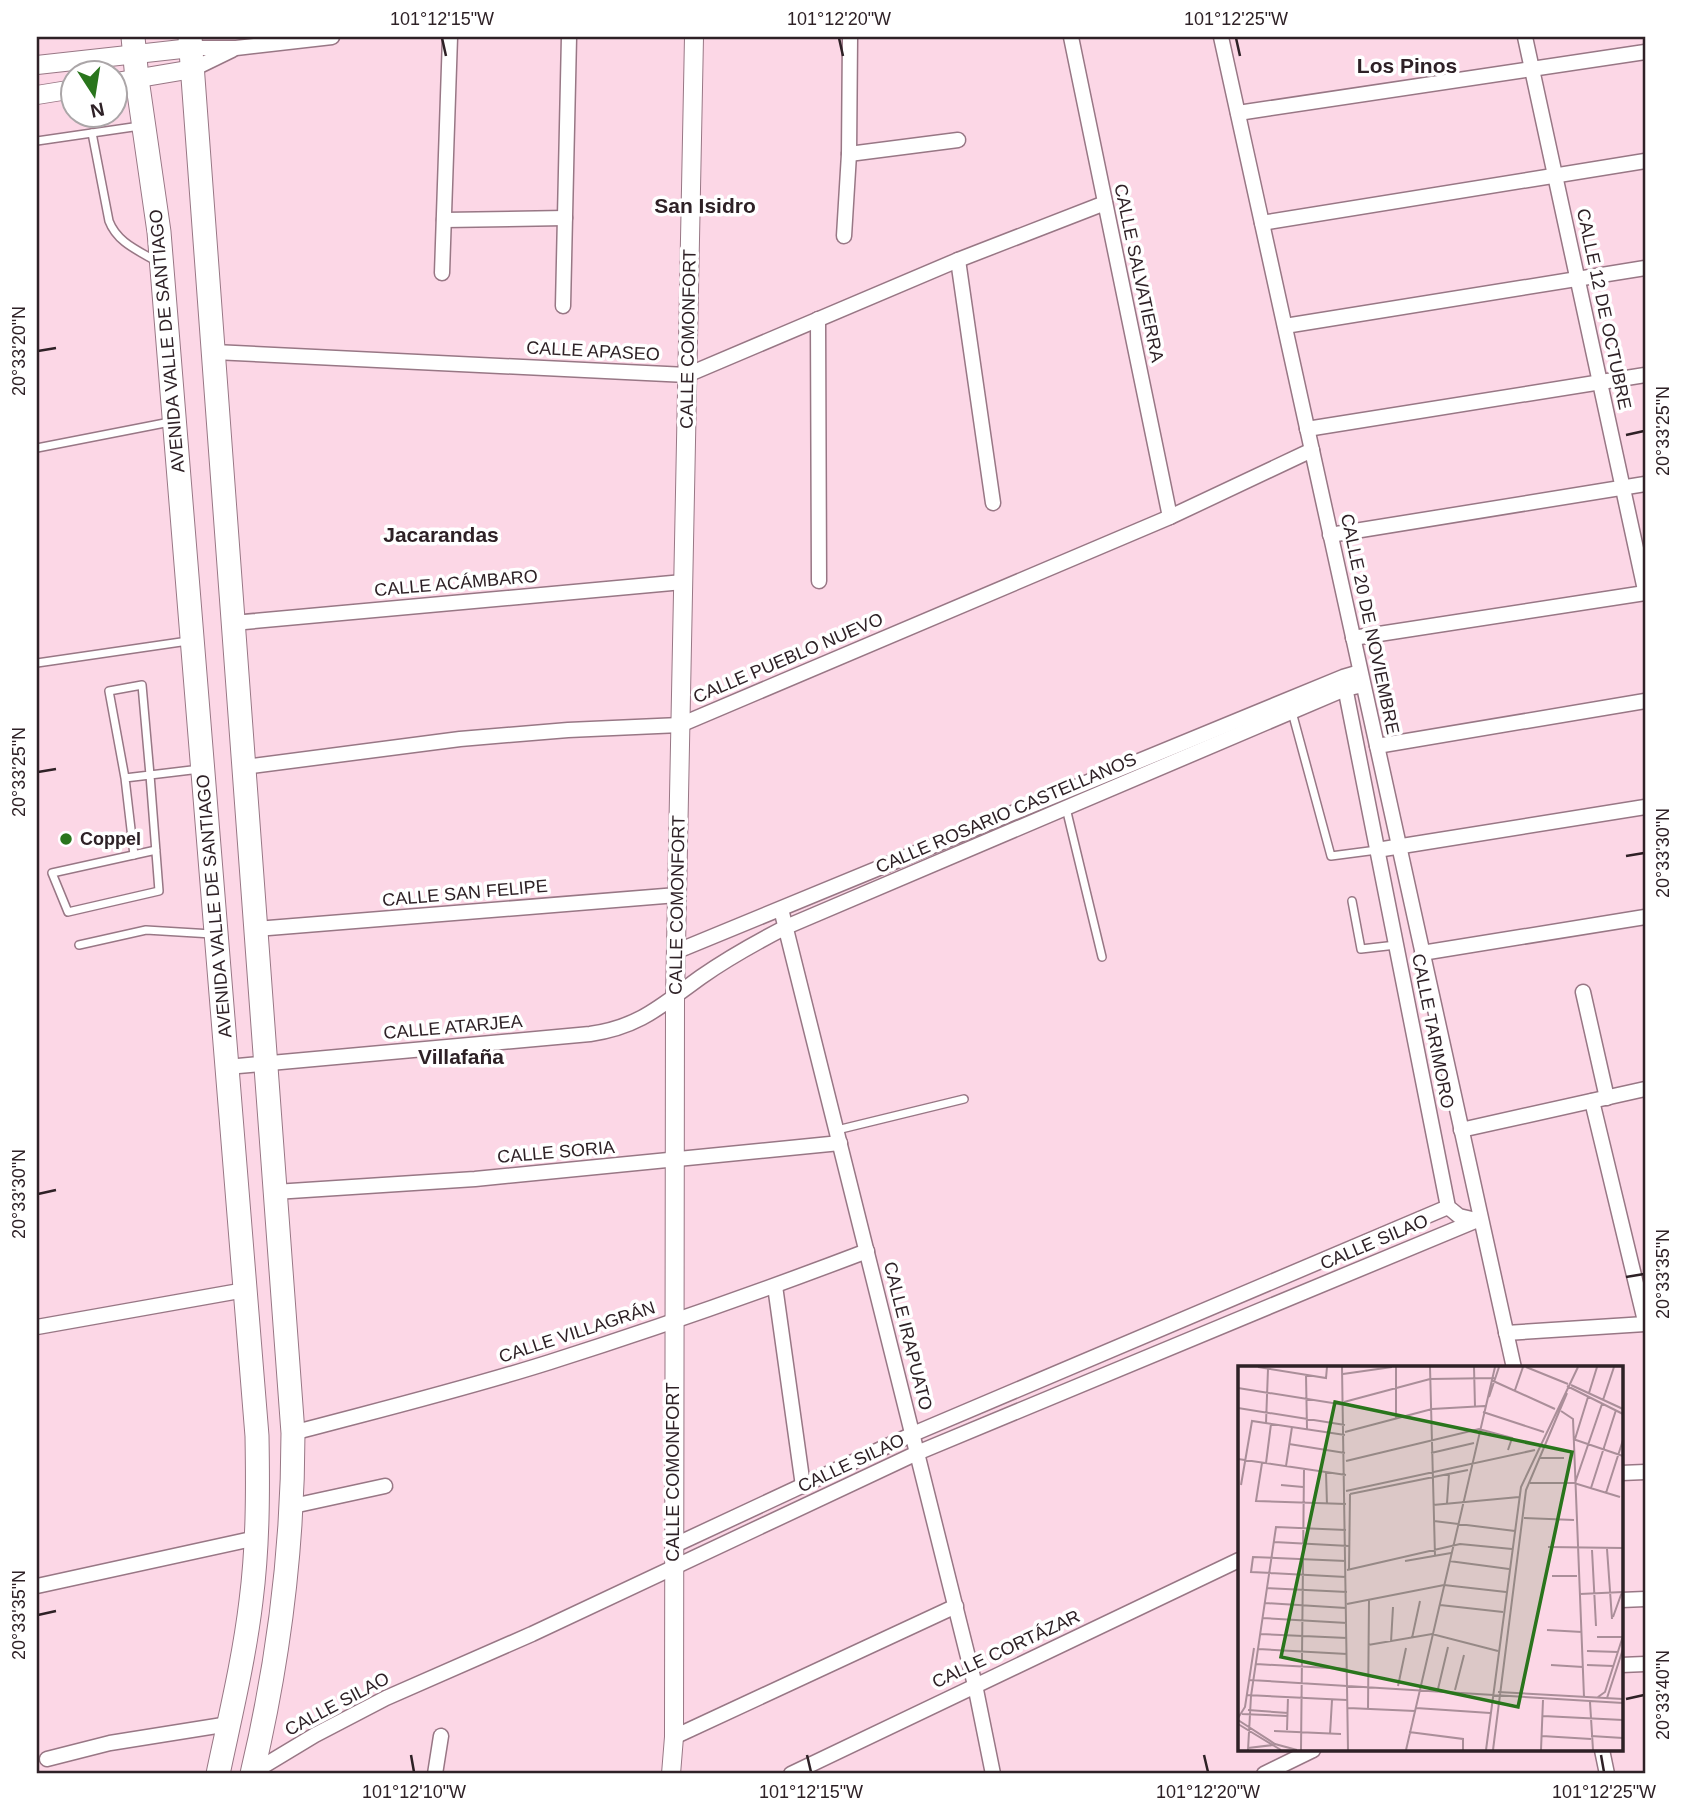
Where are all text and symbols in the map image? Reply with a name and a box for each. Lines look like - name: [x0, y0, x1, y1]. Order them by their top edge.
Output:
- text: 101°12'15"W: [390, 9, 494, 29]
- text: 101°12'20"W: [787, 9, 891, 29]
- text: 101°12'25"W: [1184, 9, 1288, 29]
- district label: Los Pinos: [1357, 54, 1457, 77]
- north arrow: [60, 60, 130, 130]
- text: N: [89, 98, 106, 122]
- street label: CALLE SALVATIERRA: [1110, 182, 1168, 364]
- district label: San Isidro: [654, 194, 756, 217]
- street label: CALLE 12 DE OCTUBRE: [1573, 207, 1635, 411]
- street label: AVENIDA VALLE DE SANTIAGO: [146, 208, 188, 474]
- street label: CALLE COMONFORT: [676, 249, 700, 429]
- text: 20°33'20"N: [9, 306, 29, 396]
- street label: CALLE APASEO: [526, 338, 660, 364]
- text: 20°33'25"N: [1653, 386, 1673, 476]
- street label: CALLE 20 DE NOVIEMBRE: [1337, 512, 1403, 736]
- district label: Jacarandas: [383, 523, 499, 546]
- street label: CALLE ACÁMBARO: [373, 566, 539, 600]
- street label: CALLE PUEBLO NUEVO: [690, 609, 886, 707]
- text: 20°33'25"N: [9, 727, 29, 817]
- street label: CALLE ROSARIO CASTELLANOS: [873, 749, 1139, 877]
- street label: AVENIDA VALLE DE SANTIAGO: [193, 773, 235, 1039]
- text: 20°33'30"N: [1653, 808, 1673, 898]
- street label: CALLE COMONFORT: [665, 815, 689, 995]
- place label: Coppel: [80, 829, 141, 849]
- marker: Coppel: [58, 831, 74, 847]
- street label: CALLE SAN FELIPE: [381, 876, 549, 910]
- street label: CALLE TARIMORO: [1408, 952, 1458, 1110]
- street label: CALLE ATARJEA: [383, 1011, 523, 1043]
- district label: Villafaña: [418, 1045, 504, 1068]
- street label: CALLE SORIA: [496, 1137, 616, 1167]
- text: 20°33'30"N: [9, 1149, 29, 1239]
- street label: CALLE SILAO: [1317, 1210, 1431, 1274]
- text: 20°33'35"N: [1653, 1229, 1673, 1319]
- street label: CALLE IRAPUATO: [880, 1260, 936, 1412]
- street label: CALLE VILLAGRÁN: [496, 1297, 658, 1367]
- inset map: [1238, 1366, 1622, 1752]
- street label: CALLE COMONFORT: [663, 1382, 683, 1562]
- street label: CALLE SILAO: [795, 1430, 907, 1496]
- text: 20°33'35"N: [9, 1570, 29, 1660]
- street label: CALLE CORTÁZAR: [929, 1606, 1083, 1692]
- text: 20°33'40"N: [1653, 1650, 1673, 1740]
- street label: CALLE SILAO: [282, 1668, 392, 1740]
- text: 101°12'10"W: [362, 1782, 466, 1802]
- text: 101°12'15"W: [759, 1782, 863, 1802]
- text: 101°12'20"W: [1156, 1782, 1260, 1802]
- text: 101°12'25"W: [1552, 1782, 1656, 1802]

